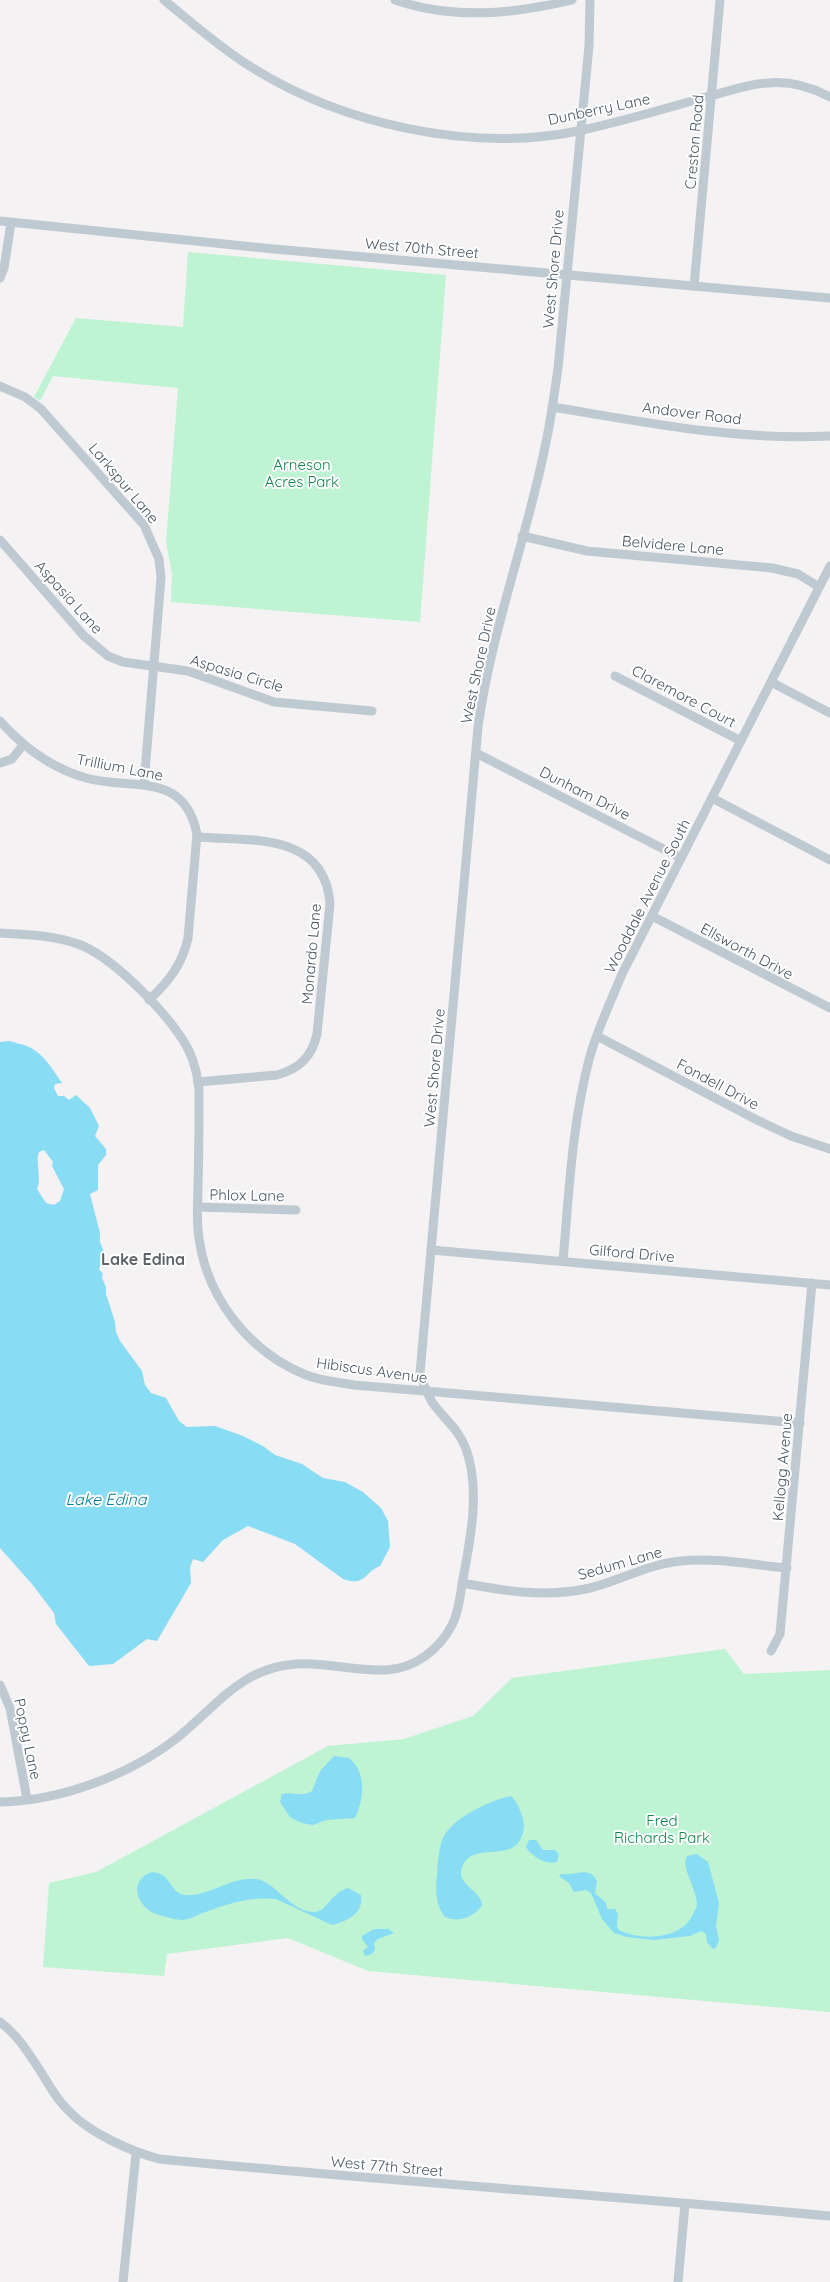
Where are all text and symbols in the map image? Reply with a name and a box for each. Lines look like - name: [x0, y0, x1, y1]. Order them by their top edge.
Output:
- street label: Dunberry Lane: [546, 89, 652, 129]
- street label: Creston Road: [680, 94, 708, 190]
- street label: West Shore Drive: [538, 209, 568, 329]
- street label: West 70th Street: [364, 234, 480, 262]
- street label: Andover Road: [641, 397, 743, 429]
- street label: Larkspur Lane: [85, 439, 163, 527]
- park label: Arneson Acres Park: [265, 455, 339, 491]
- street label: Belvidere Lane: [621, 531, 725, 559]
- street label: Aspasia Lane: [31, 556, 107, 638]
- street label: West Shore Drive: [456, 605, 500, 725]
- street label: Aspasia Circle: [188, 650, 286, 696]
- street label: Claremore Court: [629, 661, 739, 731]
- street label: Trillium Lane: [75, 749, 165, 785]
- street label: Dunham Drive: [536, 762, 634, 824]
- street label: Wooddale Avenue South: [600, 816, 694, 976]
- street label: Monardo Lane: [297, 903, 325, 1005]
- street label: Ellsworth Drive: [697, 919, 797, 983]
- street label: West Shore Drive: [419, 1008, 449, 1128]
- street label: Fondell Drive: [674, 1054, 762, 1114]
- street label: Phlox Lane: [209, 1185, 285, 1205]
- street label: Gilford Drive: [588, 1240, 676, 1266]
- district label: Lake Edina: [101, 1249, 185, 1269]
- street label: Hibiscus Avenue: [315, 1353, 429, 1387]
- street label: Kellogg Avenue: [768, 1412, 796, 1522]
- water label: Lake Edina: [66, 1489, 148, 1509]
- street label: Sedum Lane: [576, 1542, 664, 1584]
- street label: Poppy Lane: [10, 1696, 46, 1782]
- park label: Fred Richards Park: [614, 1811, 710, 1847]
- street label: West 77th Street: [330, 2152, 444, 2180]

